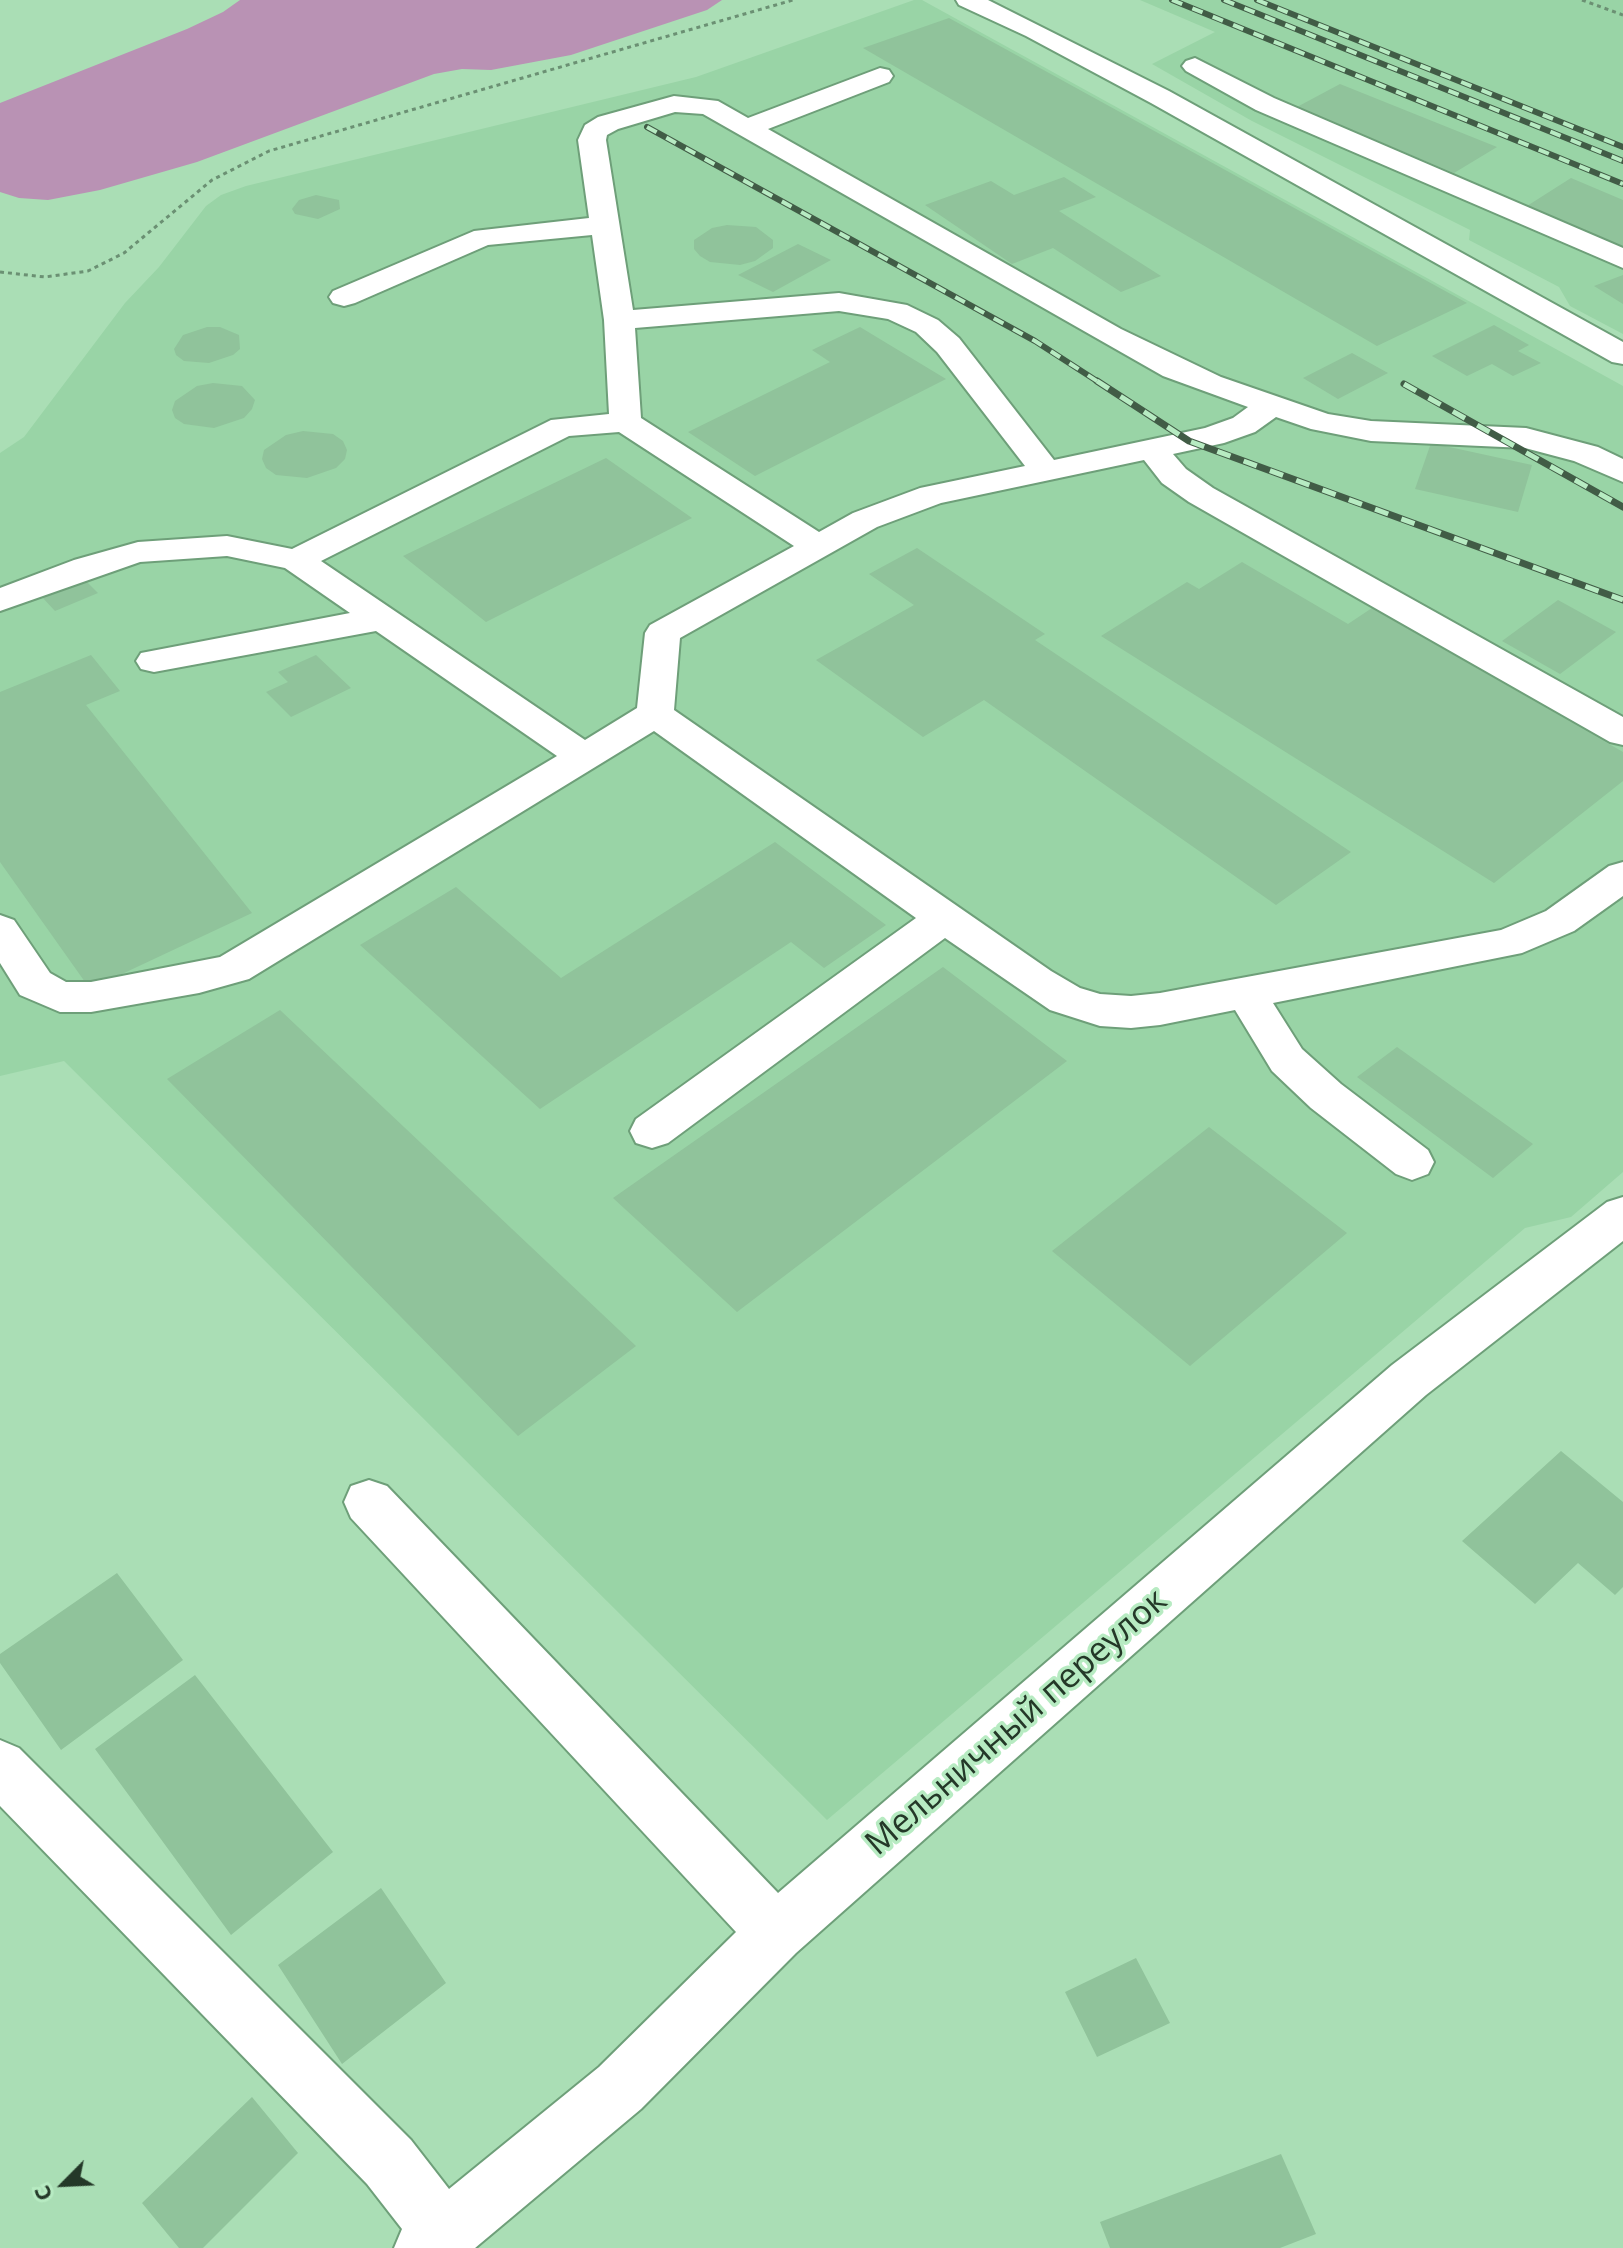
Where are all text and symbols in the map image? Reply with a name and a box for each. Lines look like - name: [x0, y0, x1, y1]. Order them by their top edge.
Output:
- street label: Мельничный переулок: [858, 1581, 1176, 1865]
- north arrow: [24, 2144, 104, 2224]
- text: С: [26, 2181, 59, 2206]

